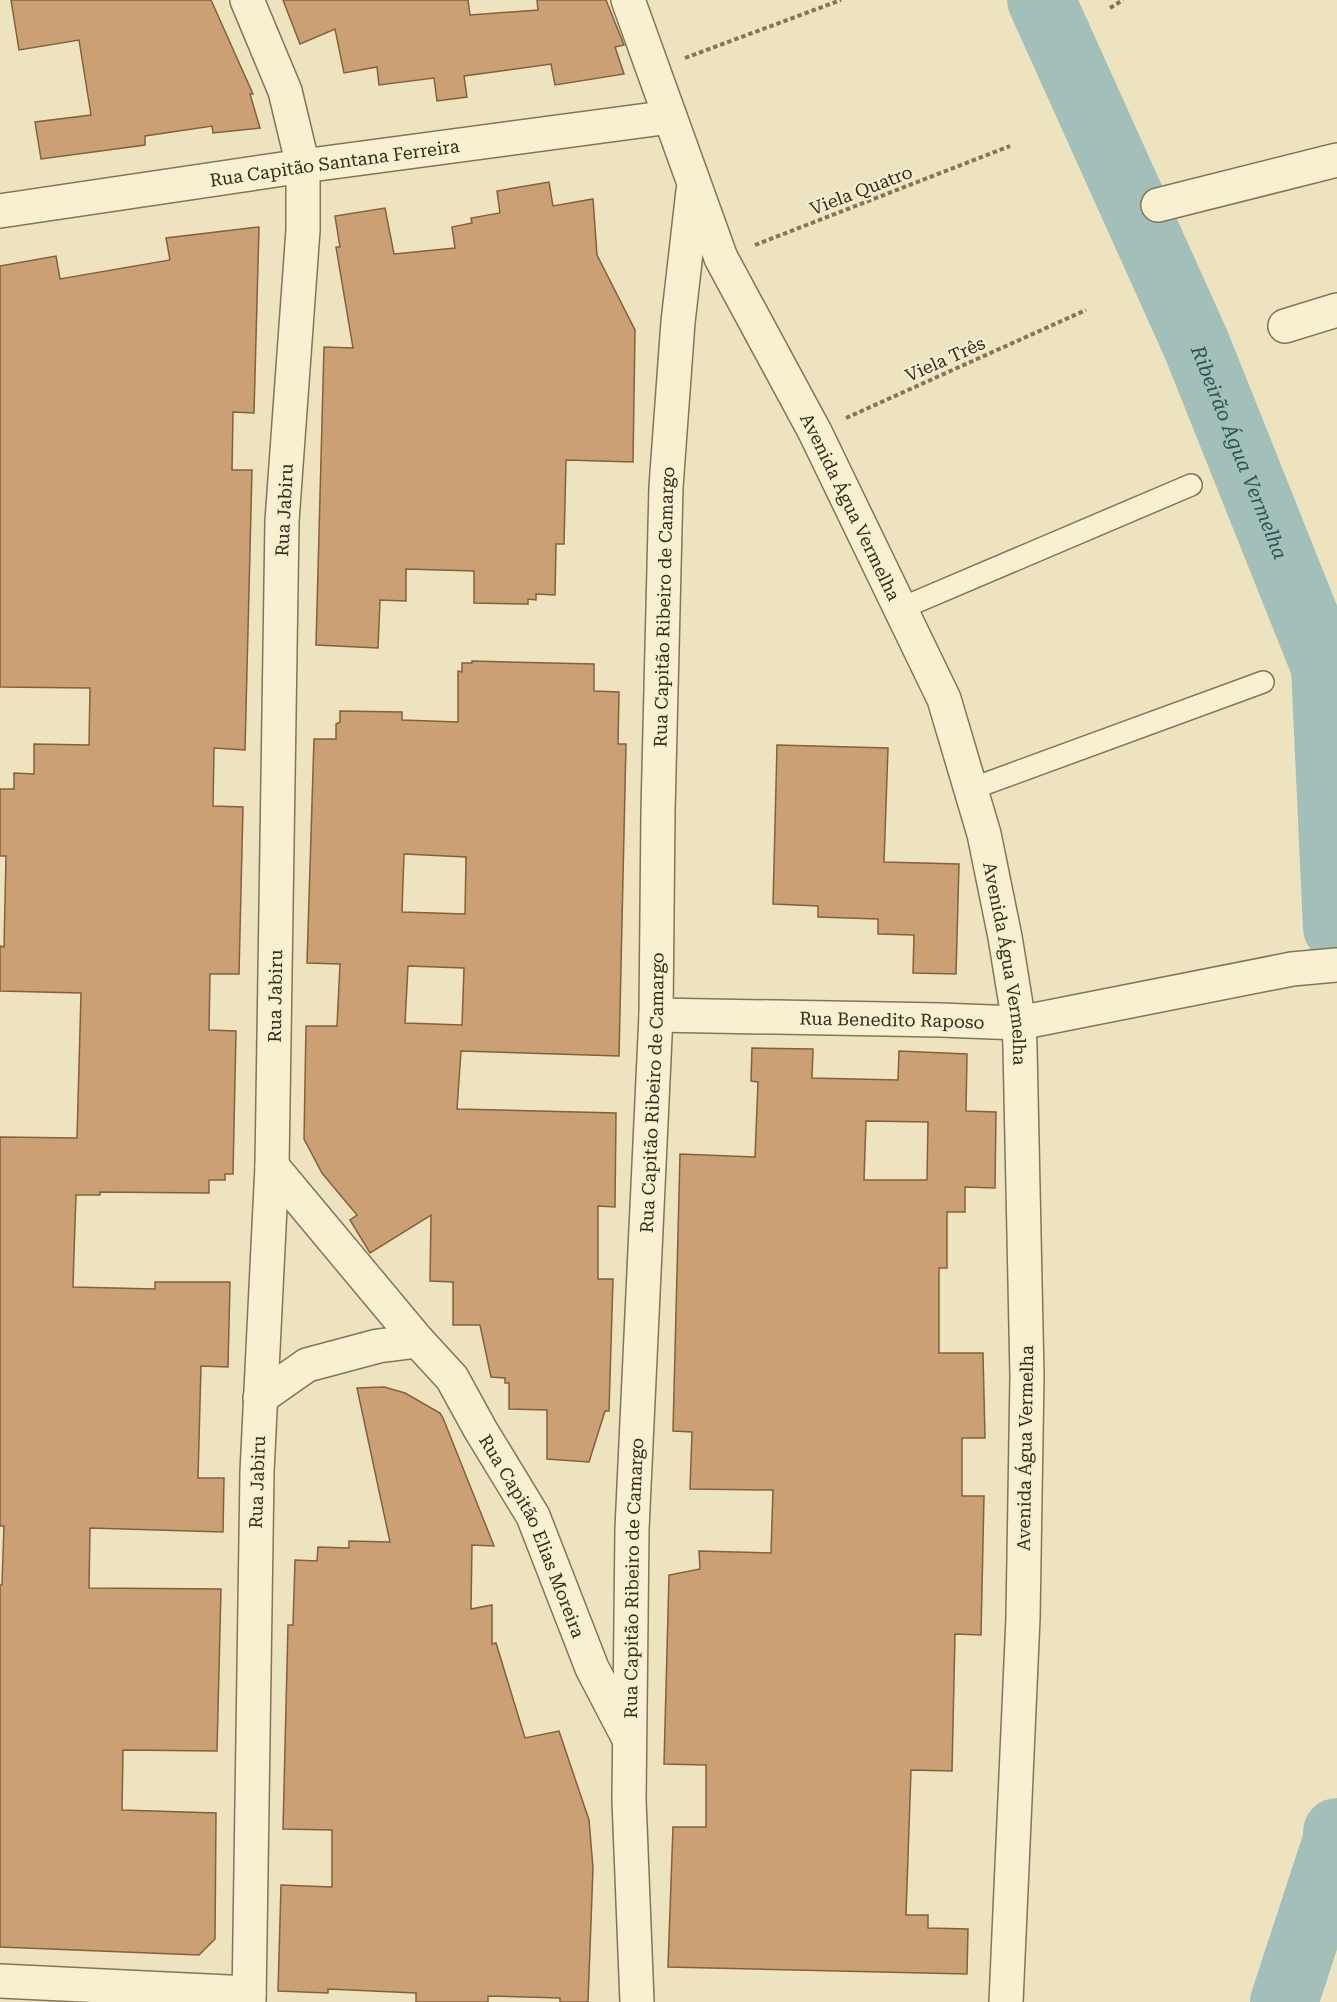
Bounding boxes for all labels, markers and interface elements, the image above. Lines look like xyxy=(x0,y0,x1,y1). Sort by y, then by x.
street label: Rua Capitão Santana Ferreira xyxy=(208,135,461,190)
street label: Viela Quatro xyxy=(807,161,915,219)
street label: Viela Três xyxy=(902,332,988,386)
water label: Ribeirão Água Vermelha xyxy=(1185,341,1293,563)
street label: Avenida Água Vermelha xyxy=(796,409,905,604)
street label: Rua Jabiru xyxy=(271,463,297,557)
street label: Rua Capitão Ribeiro de Camargo xyxy=(649,466,678,748)
street label: Avenida Água Vermelha xyxy=(979,860,1031,1066)
street label: Rua Jabiru xyxy=(264,949,286,1043)
street label: Rua Capitão Ribeiro de Camargo xyxy=(635,952,667,1233)
street label: Rua Benedito Raposo xyxy=(799,1007,985,1032)
street label: Avenida Água Vermelha xyxy=(1013,1345,1037,1551)
street label: Rua Capitão Elias Moreira xyxy=(475,1430,590,1641)
street label: Rua Jabiru xyxy=(245,1435,269,1529)
street label: Rua Capitão Ribeiro de Camargo xyxy=(619,1437,647,1719)

